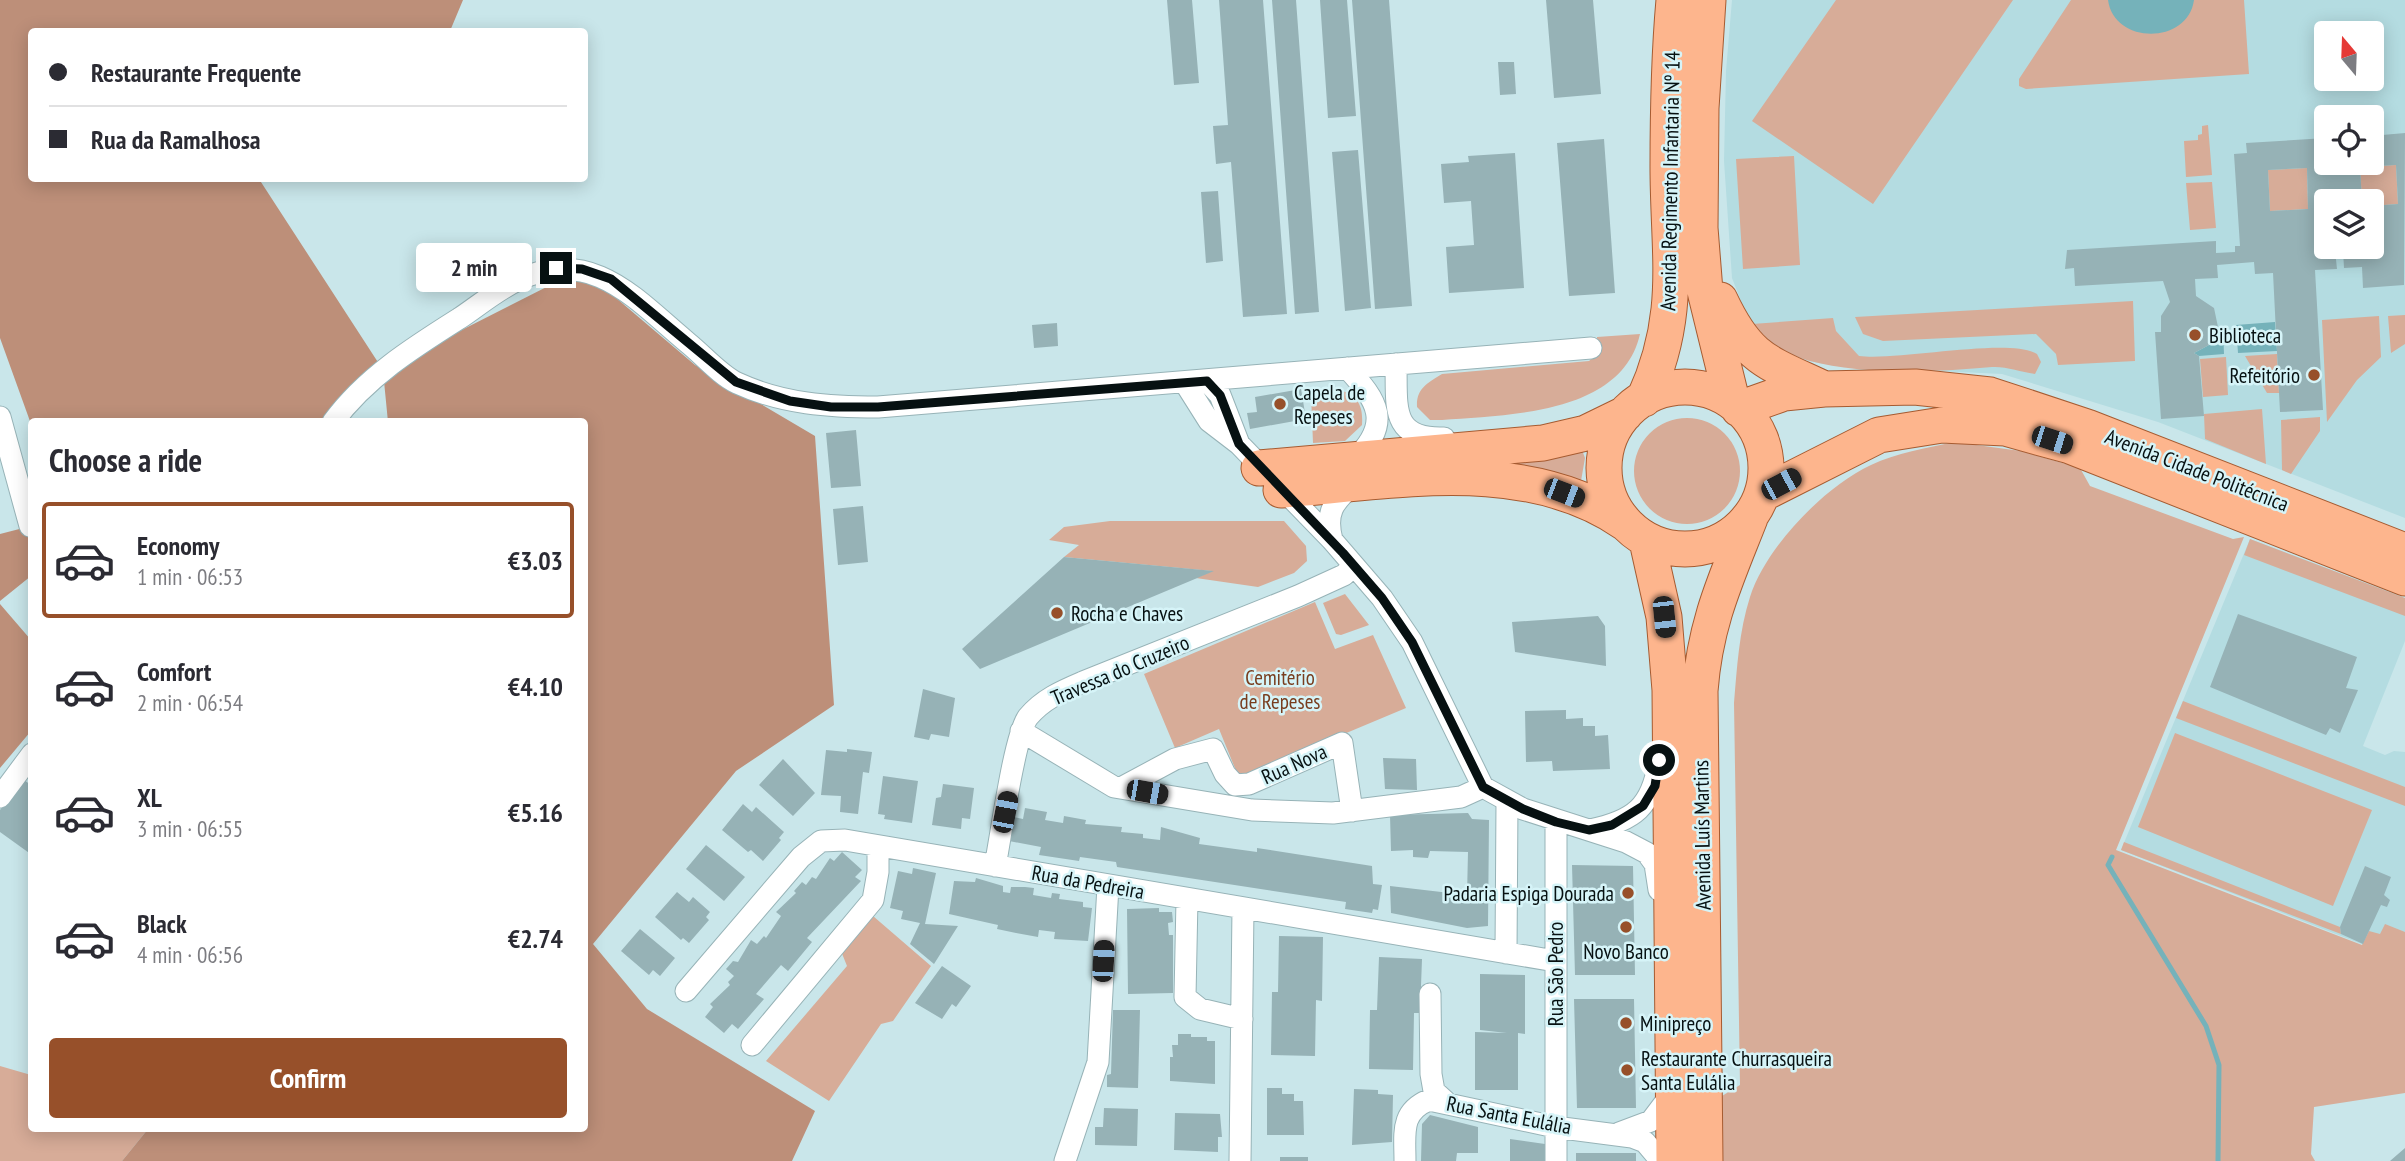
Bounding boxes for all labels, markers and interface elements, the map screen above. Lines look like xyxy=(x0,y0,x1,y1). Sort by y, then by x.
north arrow xyxy=(2314,21,2384,91)
map controls xyxy=(2314,21,2384,259)
street label: Avenida Regimento Infantaria Nº 14 xyxy=(1654,50,1686,311)
text: Restaurante Frequente xyxy=(91,56,301,89)
button: locate xyxy=(2314,105,2384,175)
text: Rua da Ramalhosa xyxy=(91,123,261,156)
button: layers xyxy=(2314,189,2384,259)
callout: 2 min xyxy=(416,244,532,292)
route end xyxy=(540,252,572,284)
text: 2 min xyxy=(451,253,497,282)
place label: Biblioteca xyxy=(2209,322,2281,349)
marker: Biblioteca xyxy=(2187,327,2203,343)
place label: Refeitório xyxy=(2230,362,2300,389)
marker: Refeitório xyxy=(2306,367,2322,383)
place label: Capela de Repeses xyxy=(1294,379,1365,430)
marker: Capela de Repeses xyxy=(1272,396,1288,412)
street label: Avenida Cidade Politécnica xyxy=(2101,423,2293,517)
car xyxy=(2029,424,2076,456)
text: Choose a ride xyxy=(49,439,202,481)
car xyxy=(1758,465,1805,503)
car xyxy=(1541,476,1588,510)
icon: car xyxy=(53,529,116,592)
text: Economy xyxy=(137,529,219,562)
text: €3.03 xyxy=(508,544,563,577)
text: 1 min · 06:53 xyxy=(137,562,243,591)
car xyxy=(1652,595,1677,639)
place label: Rocha e Chaves xyxy=(1071,600,1183,627)
marker: Rocha e Chaves xyxy=(1049,605,1065,621)
street label: Travessa do Cruzeiro xyxy=(1047,629,1193,711)
icon: car xyxy=(53,655,116,718)
text: Comfort xyxy=(137,655,211,688)
park label: Cemitério de Repeses xyxy=(1240,664,1320,715)
text: €4.10 xyxy=(508,670,563,703)
text: 2 min · 06:54 xyxy=(137,688,243,717)
street label: Rua Nova xyxy=(1257,738,1331,790)
route start xyxy=(1643,744,1675,776)
street label: Avenida Luís Martins xyxy=(1687,760,1717,910)
car xyxy=(1125,778,1170,806)
icon: car xyxy=(53,781,116,844)
text: XL xyxy=(137,781,162,814)
car xyxy=(991,789,1020,835)
text: €5.16 xyxy=(508,796,563,829)
text: 3 min · 06:55 xyxy=(137,814,243,843)
street label: Rua da Pedreira xyxy=(1030,859,1146,905)
place label: Padaria Espiga Dourada xyxy=(1443,880,1614,907)
marker: Padaria Espiga Dourada xyxy=(1620,885,1636,901)
icon: car xyxy=(53,907,116,970)
text: Black xyxy=(137,907,187,940)
marker: Novo Banco xyxy=(1618,919,1634,935)
text: €2.74 xyxy=(508,922,563,955)
street label: Rua São Pedro xyxy=(1542,922,1569,1026)
place label: Novo Banco xyxy=(1583,938,1669,965)
car xyxy=(1092,939,1115,983)
text: 4 min · 06:56 xyxy=(137,940,243,969)
place label: Minipreço xyxy=(1640,1010,1711,1037)
marker: Minipreço xyxy=(1618,1015,1634,1031)
button: Confirm xyxy=(49,1038,567,1118)
place label: Restaurante Churrasqueira Santa Eulália xyxy=(1641,1045,1832,1096)
marker: Restaurante Churrasqueira Santa Eulália xyxy=(1619,1062,1635,1078)
street label: Rua Santa Eulália xyxy=(1444,1090,1574,1140)

